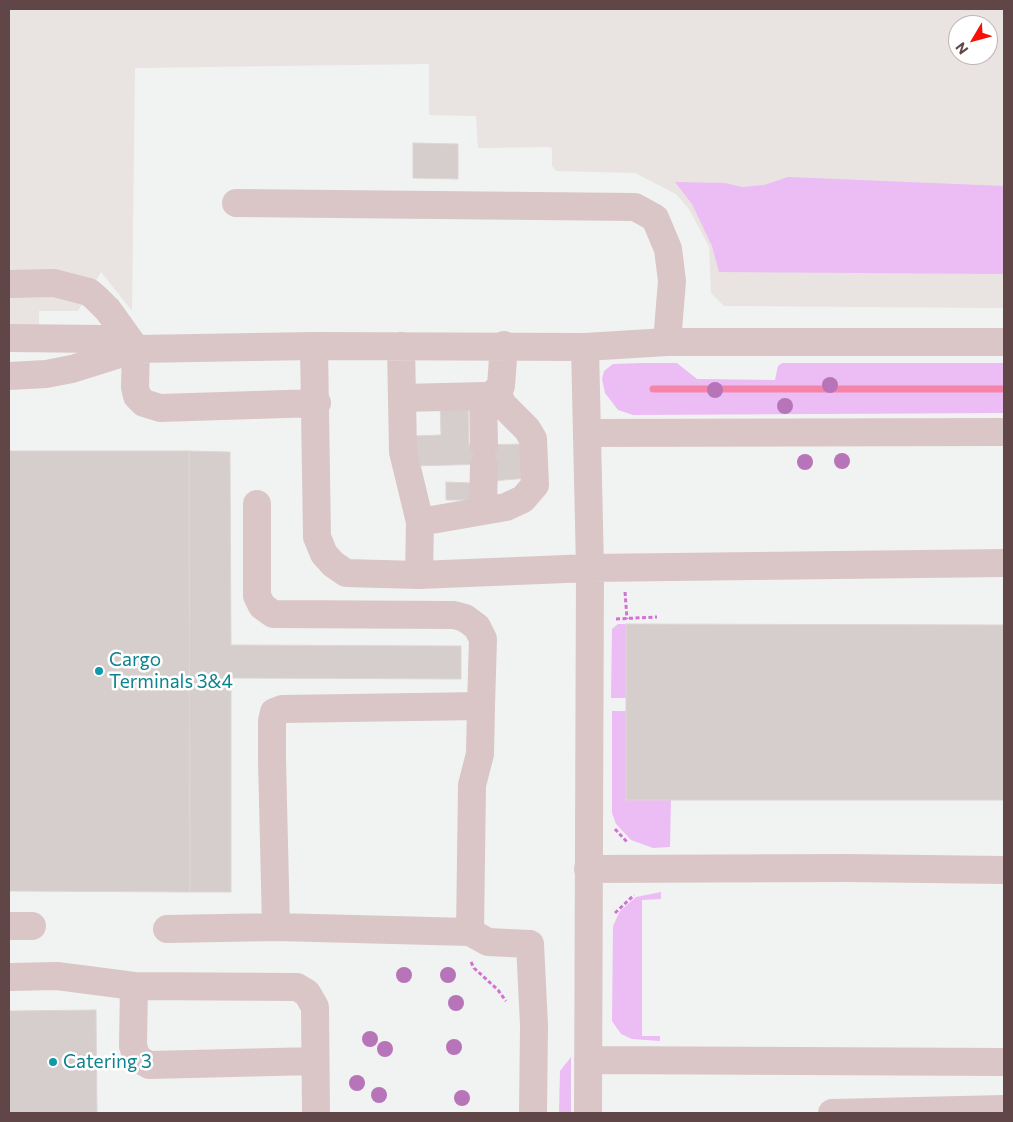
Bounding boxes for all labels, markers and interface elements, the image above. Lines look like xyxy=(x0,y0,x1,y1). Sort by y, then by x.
north arrow xyxy=(948,15,998,65)
text: N xyxy=(951,39,971,58)
place label: Cargo Terminals 3&4 xyxy=(109,649,233,693)
marker: Cargo Terminals 3&4 xyxy=(93,665,105,677)
place label: Catering 3 xyxy=(63,1051,152,1073)
marker: Catering 3 xyxy=(47,1056,59,1068)

